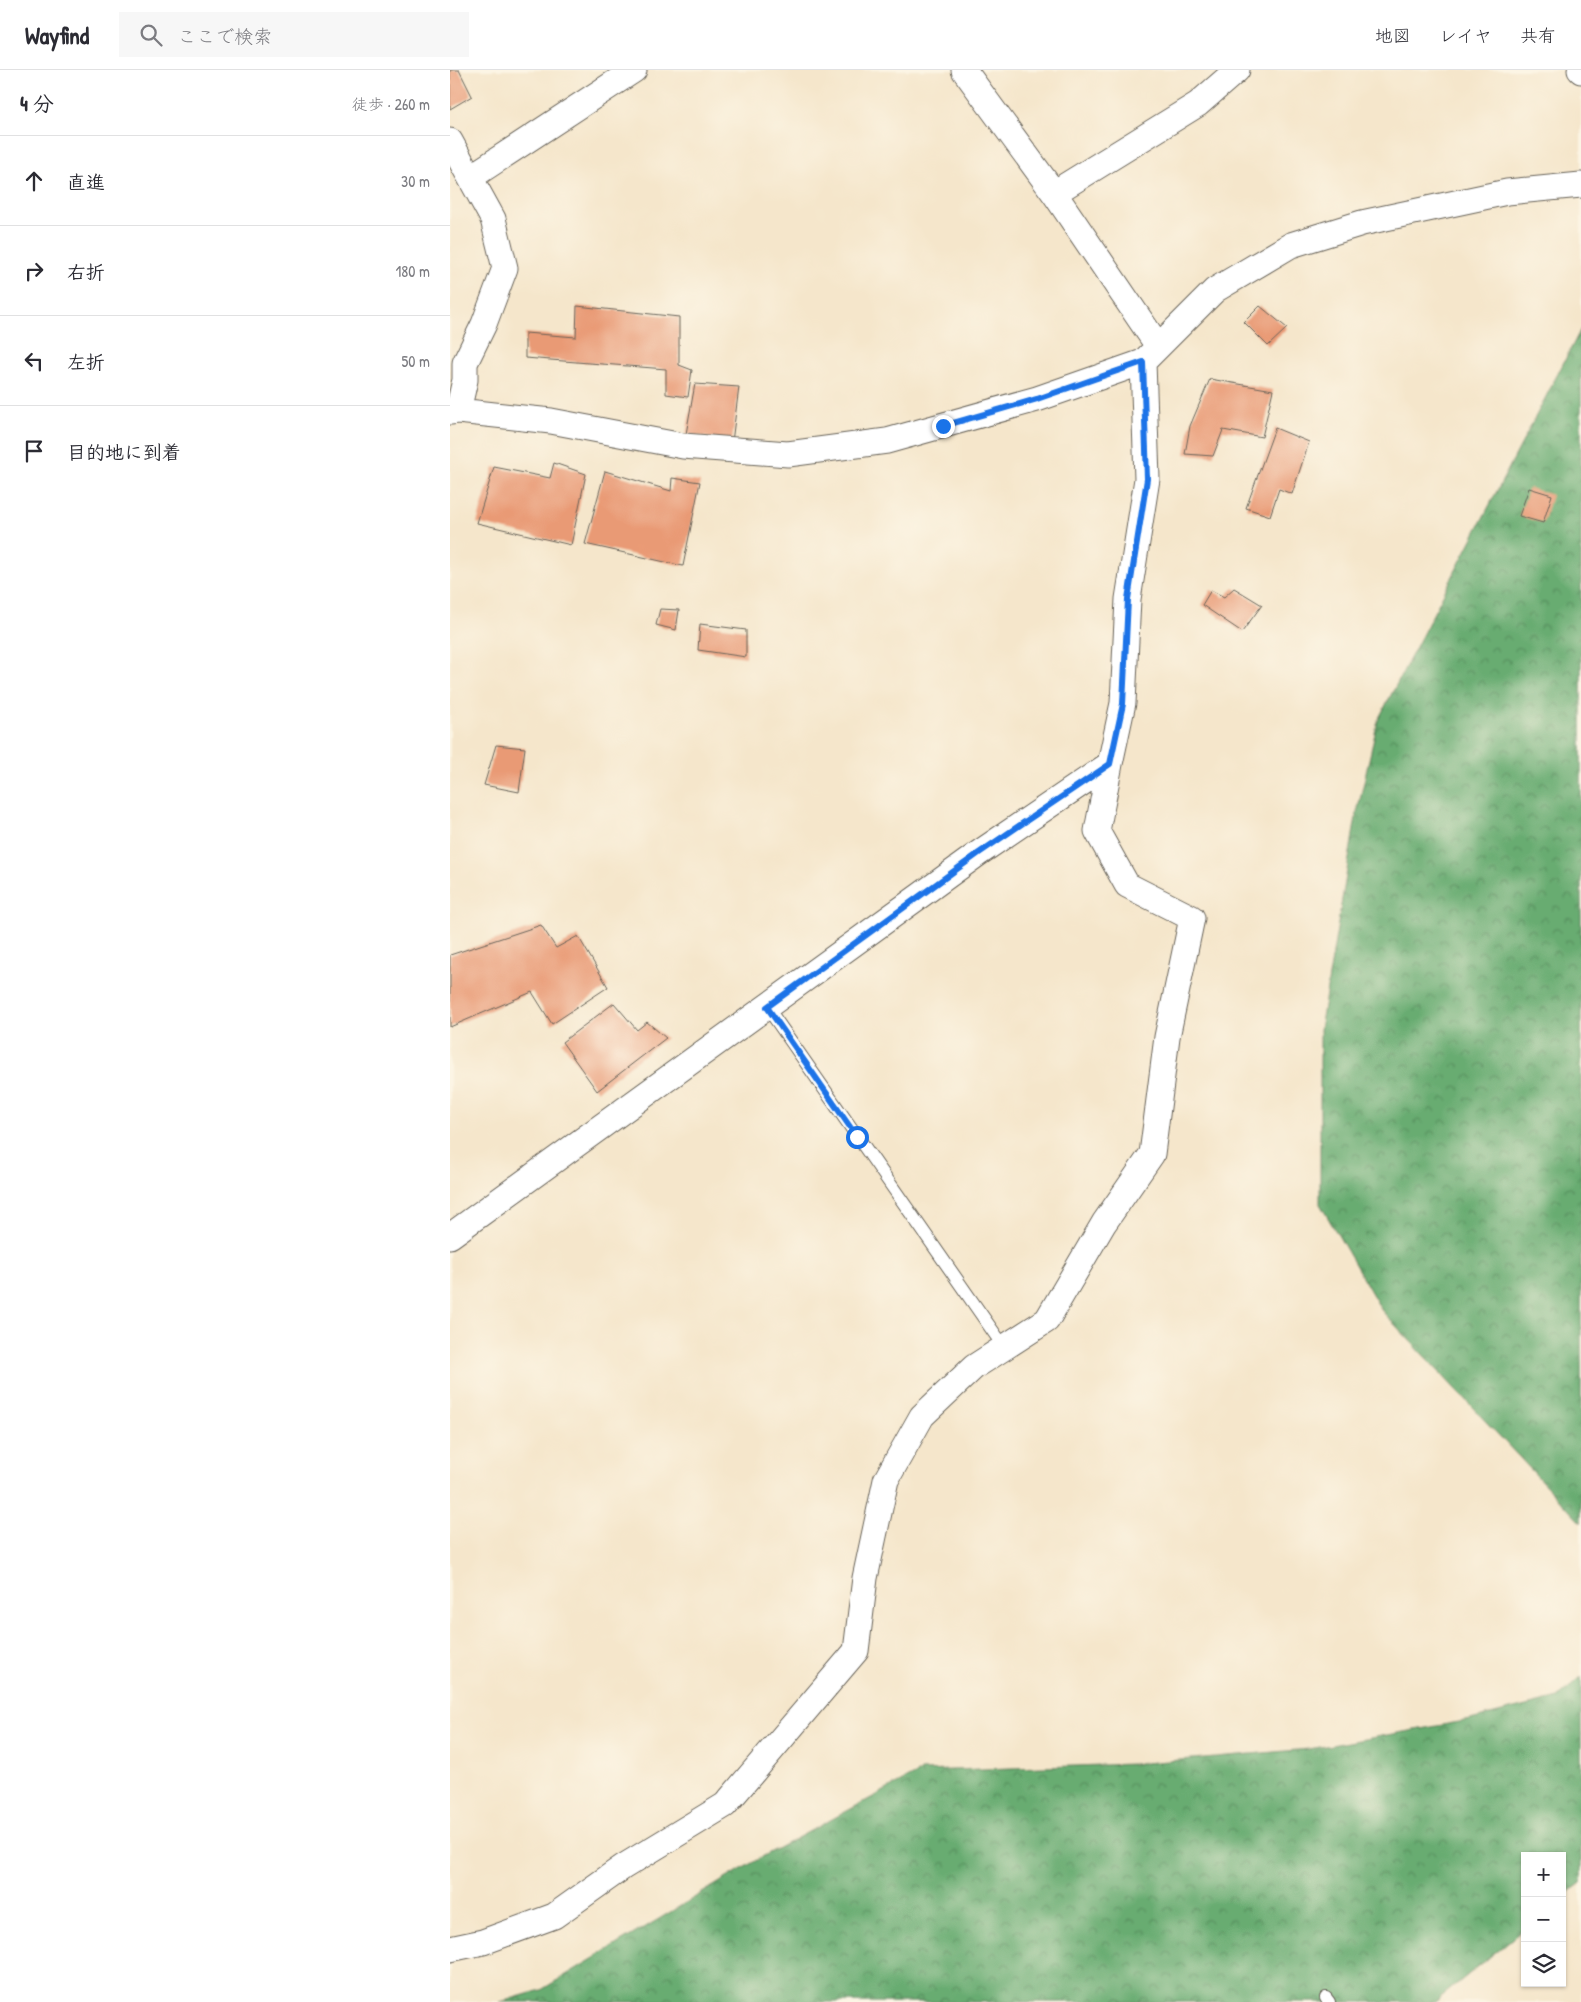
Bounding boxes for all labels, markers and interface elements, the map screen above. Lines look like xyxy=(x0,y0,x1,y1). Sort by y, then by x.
search box xyxy=(119,12,469,57)
text: Wayfind xyxy=(25,19,89,51)
icon: search xyxy=(137,21,165,49)
text: ここで検索 xyxy=(177,23,272,49)
text: 地図 xyxy=(1375,23,1411,48)
text: レイヤ xyxy=(1439,23,1492,48)
text: 共有 xyxy=(1520,23,1556,48)
text: 4 分 xyxy=(20,89,54,118)
text: 徒歩 · 260 m xyxy=(352,93,430,115)
icon: ahead xyxy=(20,167,48,195)
text: 直進 xyxy=(67,169,105,195)
text: 30 m xyxy=(401,170,430,192)
icon: right xyxy=(20,257,48,285)
text: 右折 xyxy=(67,259,105,285)
text: 180 m xyxy=(396,260,430,282)
icon: left xyxy=(20,347,48,375)
text: 左折 xyxy=(67,349,105,375)
text: 50 m xyxy=(402,350,430,372)
route end xyxy=(932,415,955,438)
icon: arrive xyxy=(20,437,48,465)
text: 目的地に到着 xyxy=(67,439,181,465)
route start xyxy=(846,1126,869,1149)
map controls xyxy=(1521,1852,1566,1987)
button: + xyxy=(1521,1852,1566,1897)
button: − xyxy=(1521,1897,1566,1942)
button: layers xyxy=(1521,1942,1566,1987)

